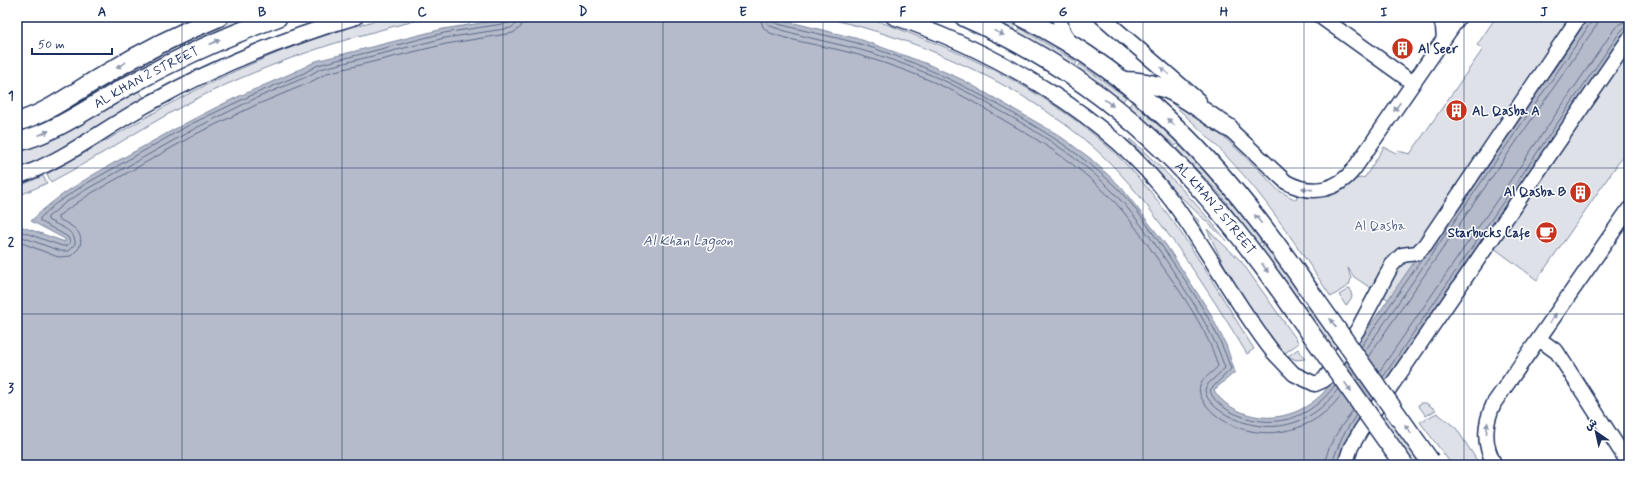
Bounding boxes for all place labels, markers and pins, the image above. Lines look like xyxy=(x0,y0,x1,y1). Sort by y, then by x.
building icon: Al Seer xyxy=(1389,36,1415,62)
place label: Al Seer xyxy=(1418,41,1459,58)
building icon: AL Qasba A xyxy=(1443,98,1469,124)
place label: AL Qasba A xyxy=(1472,103,1540,120)
building icon: Al Qasba B xyxy=(1568,179,1594,205)
place label: Al Qasba B xyxy=(1504,184,1567,201)
cafe icon: Starbucks Cafe xyxy=(1533,220,1559,246)
place label: Starbucks Cafe xyxy=(1448,225,1530,242)

